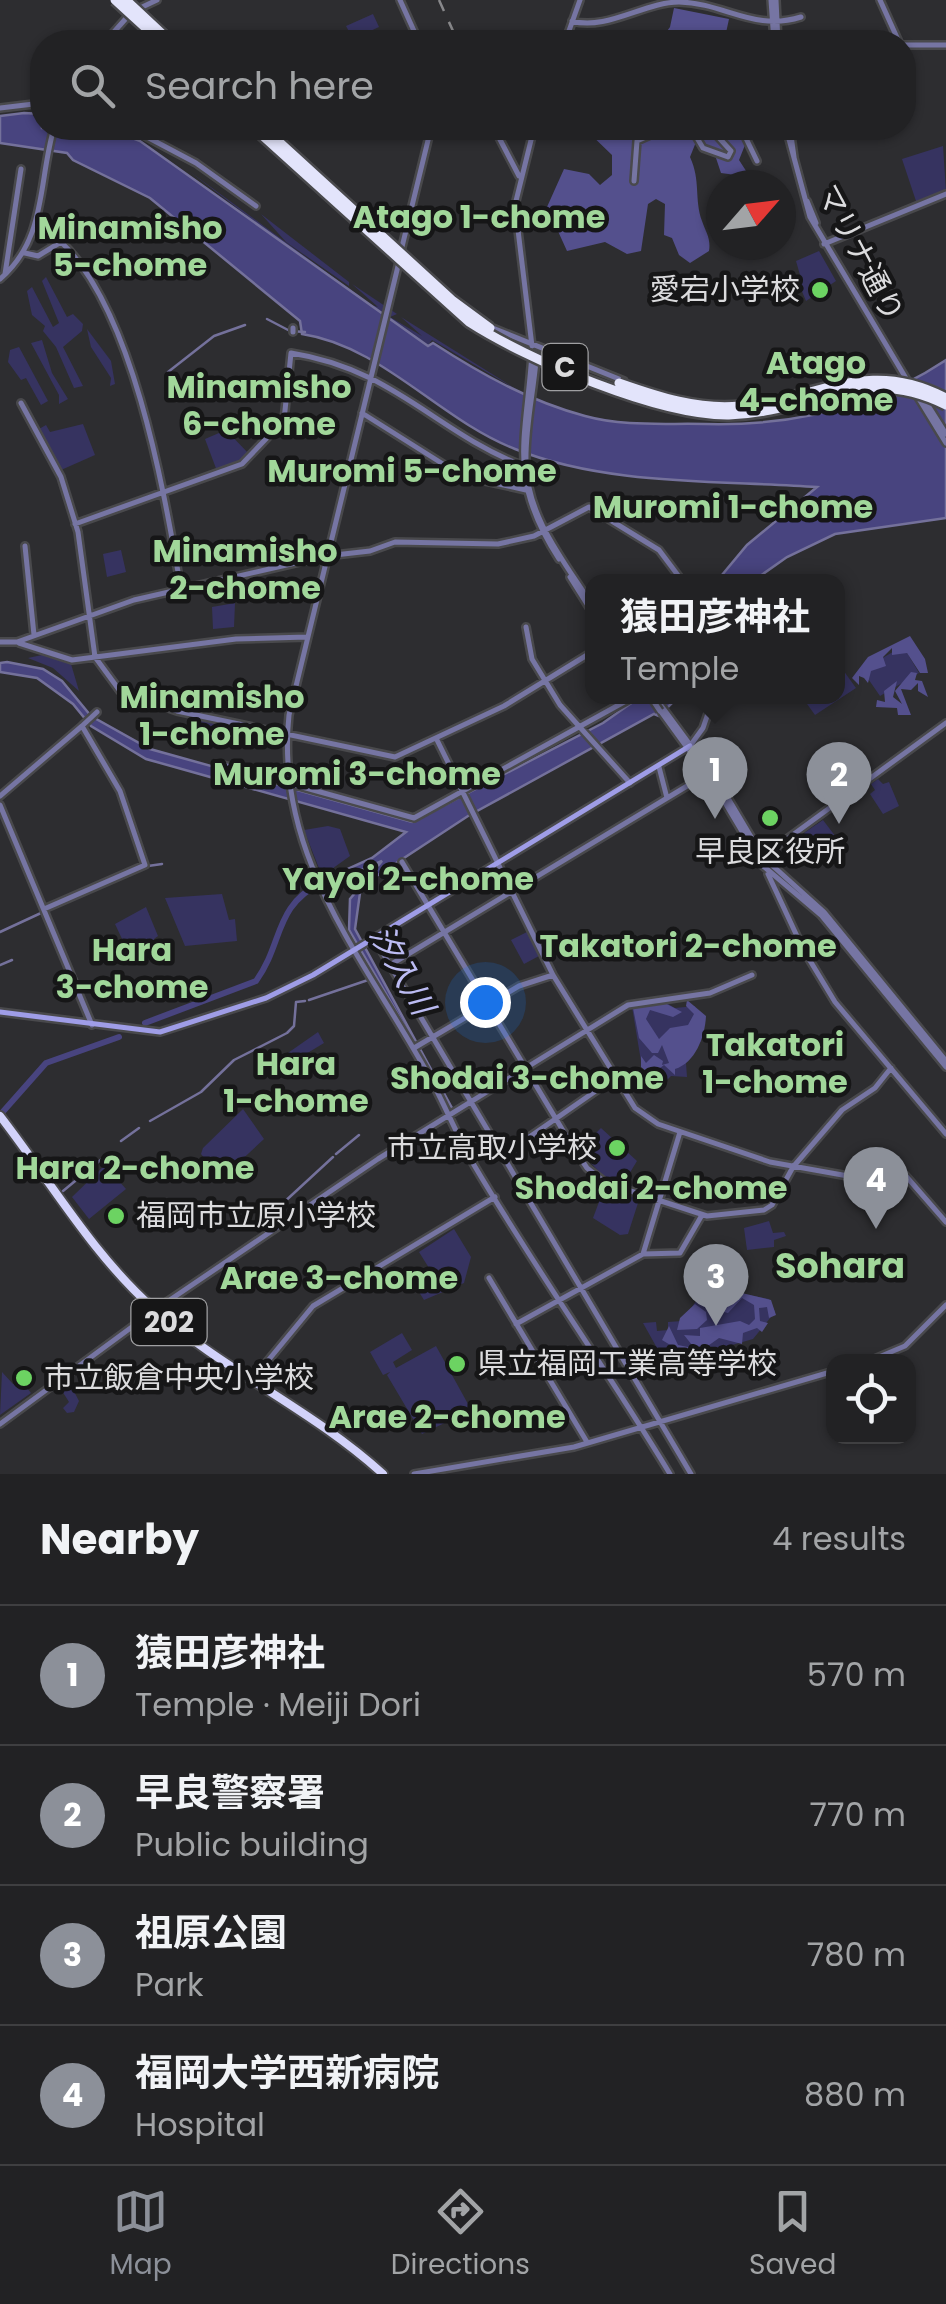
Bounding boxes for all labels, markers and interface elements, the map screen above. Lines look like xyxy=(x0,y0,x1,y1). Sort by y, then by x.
search box xyxy=(30,30,916,140)
icon: search xyxy=(65,58,120,113)
text: Search here xyxy=(145,59,374,112)
north arrow xyxy=(706,170,796,260)
street label: マリナ通り xyxy=(806,176,915,329)
district label: Atago 1-chome xyxy=(353,194,605,239)
district label: Minamisho 5-chome xyxy=(37,205,223,287)
place label: 愛宕小学校 xyxy=(650,268,800,311)
marker: 愛宕小学校 xyxy=(809,279,831,301)
district label: Atago 4-chome xyxy=(738,340,894,422)
road number: C xyxy=(542,344,588,390)
district label: Minamisho 6-chome xyxy=(166,364,352,446)
district label: Muromi 5-chome xyxy=(267,448,557,493)
district label: Muromi 1-chome xyxy=(593,484,873,529)
district label: Minamisho 2-chome xyxy=(152,528,338,610)
popup xyxy=(585,574,845,704)
text: 猿田彦神社 xyxy=(620,590,810,643)
text: Temple xyxy=(620,646,739,691)
district label: Minamisho 1-chome xyxy=(119,674,305,756)
pin: 1 xyxy=(682,736,748,819)
pin: 2 xyxy=(806,742,872,824)
district label: Muromi 3-chome xyxy=(213,751,501,796)
marker: 早良区役所 xyxy=(759,807,781,829)
place label: 早良区役所 xyxy=(695,830,845,873)
district label: Yayoi 2-chome xyxy=(282,856,534,901)
water label: 汐入川 xyxy=(359,917,447,1025)
district label: Takatori 2-chome xyxy=(539,923,837,968)
district label: Hara 3-chome xyxy=(56,927,208,1009)
your location xyxy=(460,977,511,1028)
district label: Takatori 1-chome xyxy=(702,1022,848,1104)
district label: Hara 1-chome xyxy=(223,1041,369,1123)
district label: Shodai 3-chome xyxy=(390,1055,664,1100)
place label: 市立高取小学校 xyxy=(387,1126,597,1169)
marker: 市立高取小学校 xyxy=(606,1137,628,1159)
district label: Hara 2-chome xyxy=(15,1145,255,1190)
pin: 4 xyxy=(844,1146,908,1229)
district label: Shodai 2-chome xyxy=(514,1165,788,1210)
place label: 福岡市立原小学校 xyxy=(136,1194,376,1237)
marker: 福岡市立原小学校 xyxy=(105,1205,127,1227)
district label: Sohara xyxy=(775,1241,905,1290)
pin: 3 xyxy=(684,1244,748,1326)
district label: Arae 3-chome xyxy=(220,1255,458,1300)
road number: 202 xyxy=(132,1299,206,1345)
place label: 県立福岡工業高等学校 xyxy=(477,1342,777,1385)
marker: 県立福岡工業高等学校 xyxy=(446,1353,468,1375)
map controls xyxy=(826,1354,916,1444)
button: locate xyxy=(826,1354,916,1444)
place label: 市立飯倉中央小学校 xyxy=(44,1356,314,1399)
marker: 市立飯倉中央小学校 xyxy=(13,1367,35,1389)
district label: Arae 2-chome xyxy=(328,1394,566,1439)
text: Nearby xyxy=(40,1510,199,1569)
text: 4 results xyxy=(772,1516,906,1561)
text: 猿田彦神社 xyxy=(135,1626,325,1679)
text: 1 xyxy=(66,1652,79,1697)
text: 570 m xyxy=(807,1652,906,1697)
text: Temple · Meiji Dori xyxy=(135,1682,421,1727)
text: 早良警察署 xyxy=(135,1766,325,1819)
text: 2 xyxy=(63,1792,82,1837)
text: 770 m xyxy=(809,1792,906,1837)
text: Public building xyxy=(135,1822,369,1867)
text: 祖原公園 xyxy=(135,1906,287,1959)
text: 3 xyxy=(63,1932,82,1977)
text: 780 m xyxy=(807,1932,906,1977)
text: Park xyxy=(135,1962,204,2007)
text: 福岡大学西新病院 xyxy=(135,2046,439,2099)
text: 4 xyxy=(62,2072,83,2117)
text: 880 m xyxy=(804,2072,906,2117)
text: Hospital xyxy=(135,2102,265,2147)
tab: Map xyxy=(110,2184,172,2286)
tab: Directions xyxy=(391,2184,530,2286)
tab: Saved xyxy=(749,2184,836,2286)

